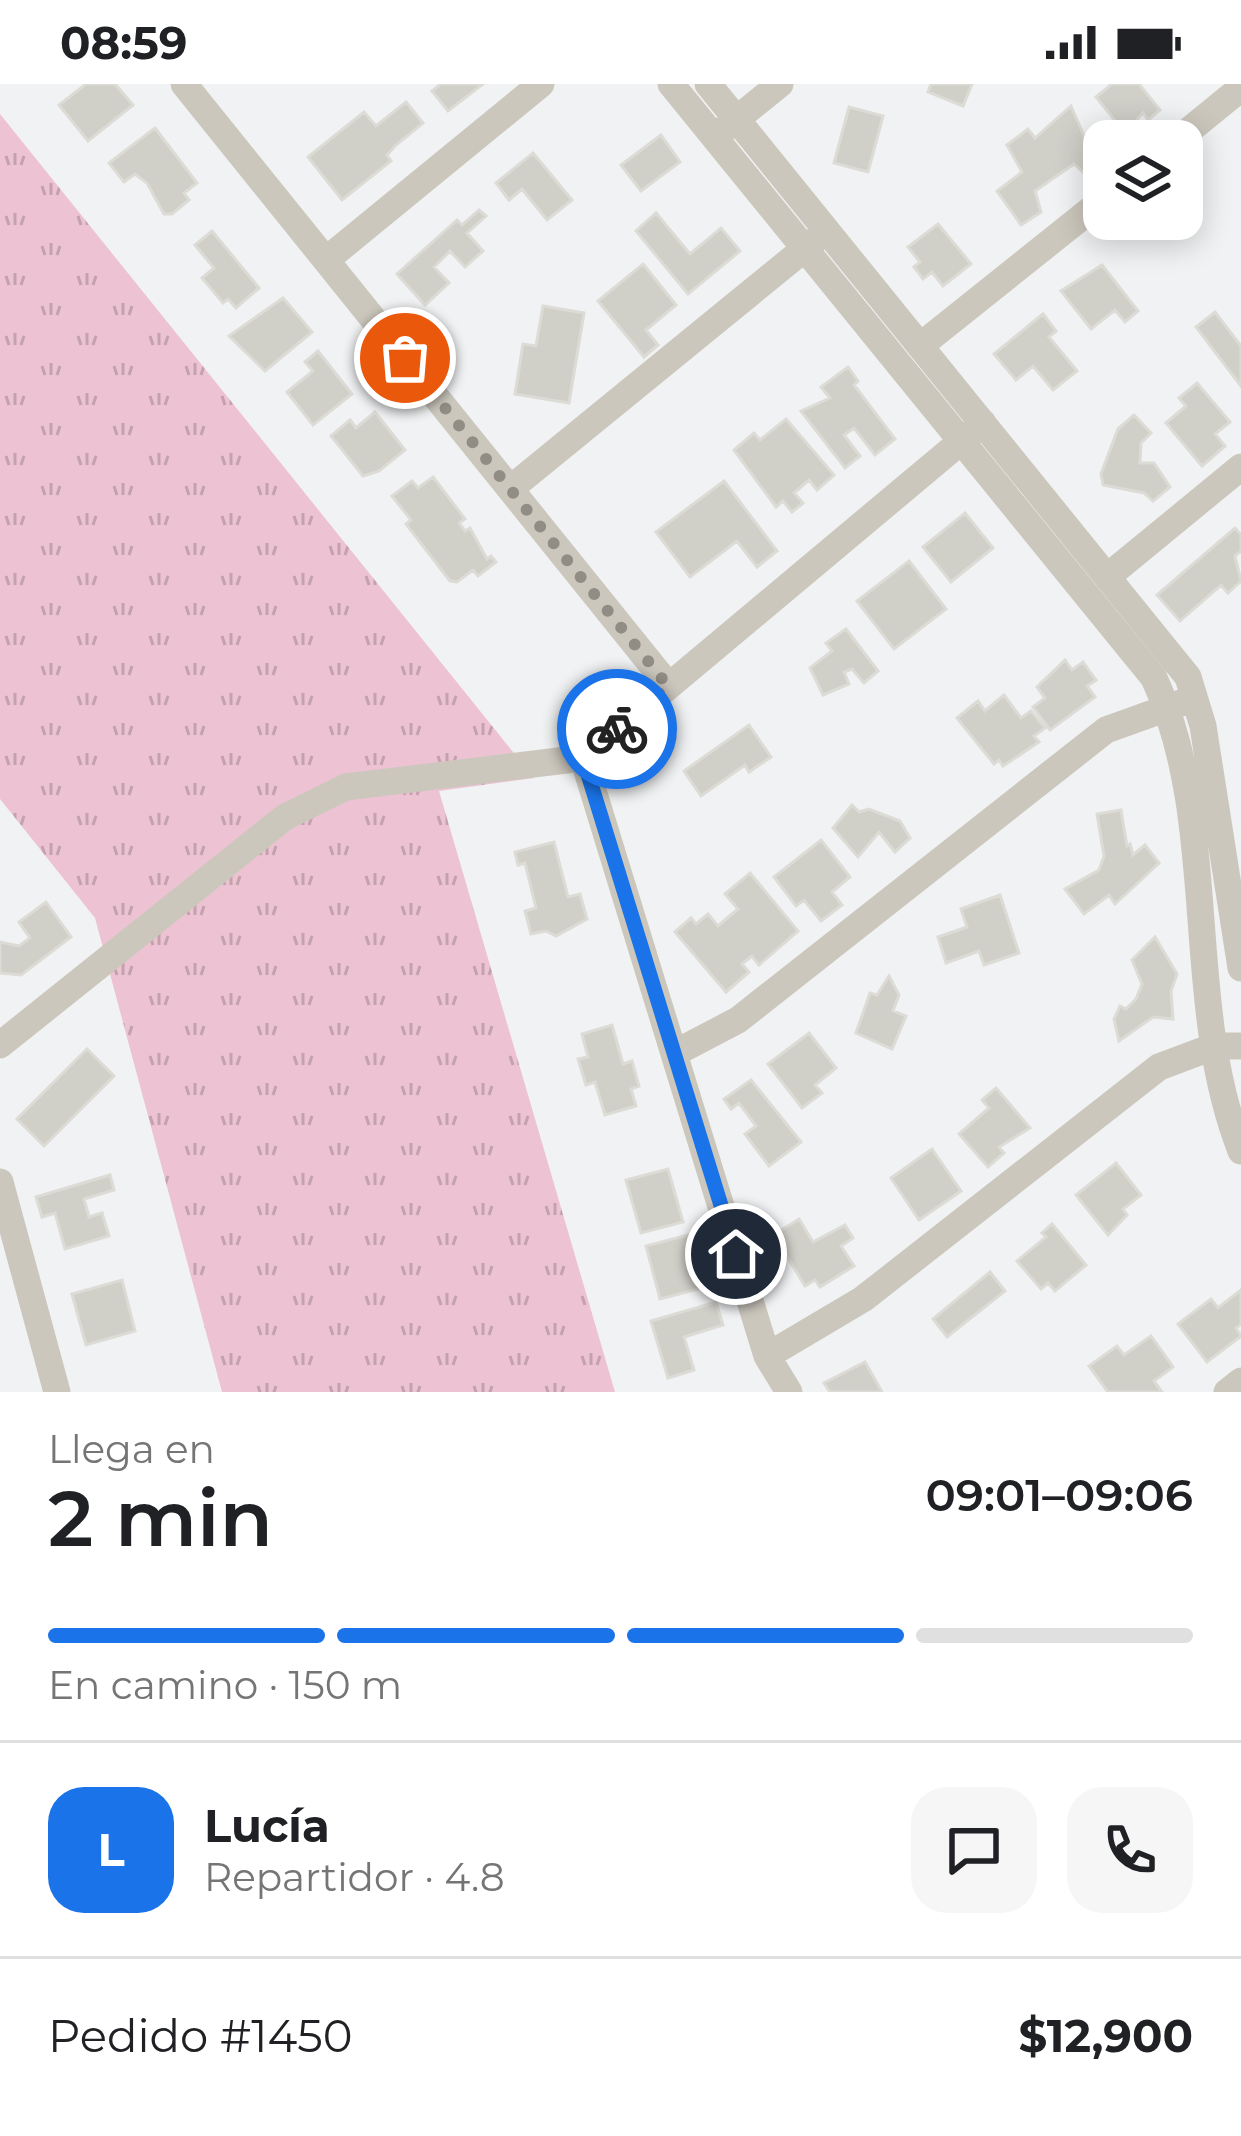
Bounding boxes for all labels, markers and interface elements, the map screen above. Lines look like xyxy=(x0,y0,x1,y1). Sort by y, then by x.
text: 08:59 xyxy=(60,15,188,70)
map controls xyxy=(1083,120,1203,240)
button: layers xyxy=(1083,120,1203,240)
pin xyxy=(354,307,456,409)
icon: bag xyxy=(372,325,438,391)
courier xyxy=(557,669,677,789)
icon: bike xyxy=(584,696,650,762)
pin xyxy=(685,1203,787,1305)
icon: home xyxy=(703,1221,769,1287)
text: Llega en xyxy=(48,1425,215,1473)
text: 09:01–09:06 xyxy=(925,1467,1193,1522)
text: 2 min xyxy=(48,1470,273,1566)
text: En camino · 150 m xyxy=(48,1661,402,1709)
button: chat xyxy=(911,1787,1037,1913)
button: phone xyxy=(1067,1787,1193,1913)
text: Lucía xyxy=(204,1798,330,1853)
text: L xyxy=(97,1822,125,1877)
text: Repartidor · 4.8 xyxy=(204,1853,505,1901)
text: Pedido #1450 xyxy=(48,2008,353,2063)
text: $12,900 xyxy=(1019,2008,1193,2063)

